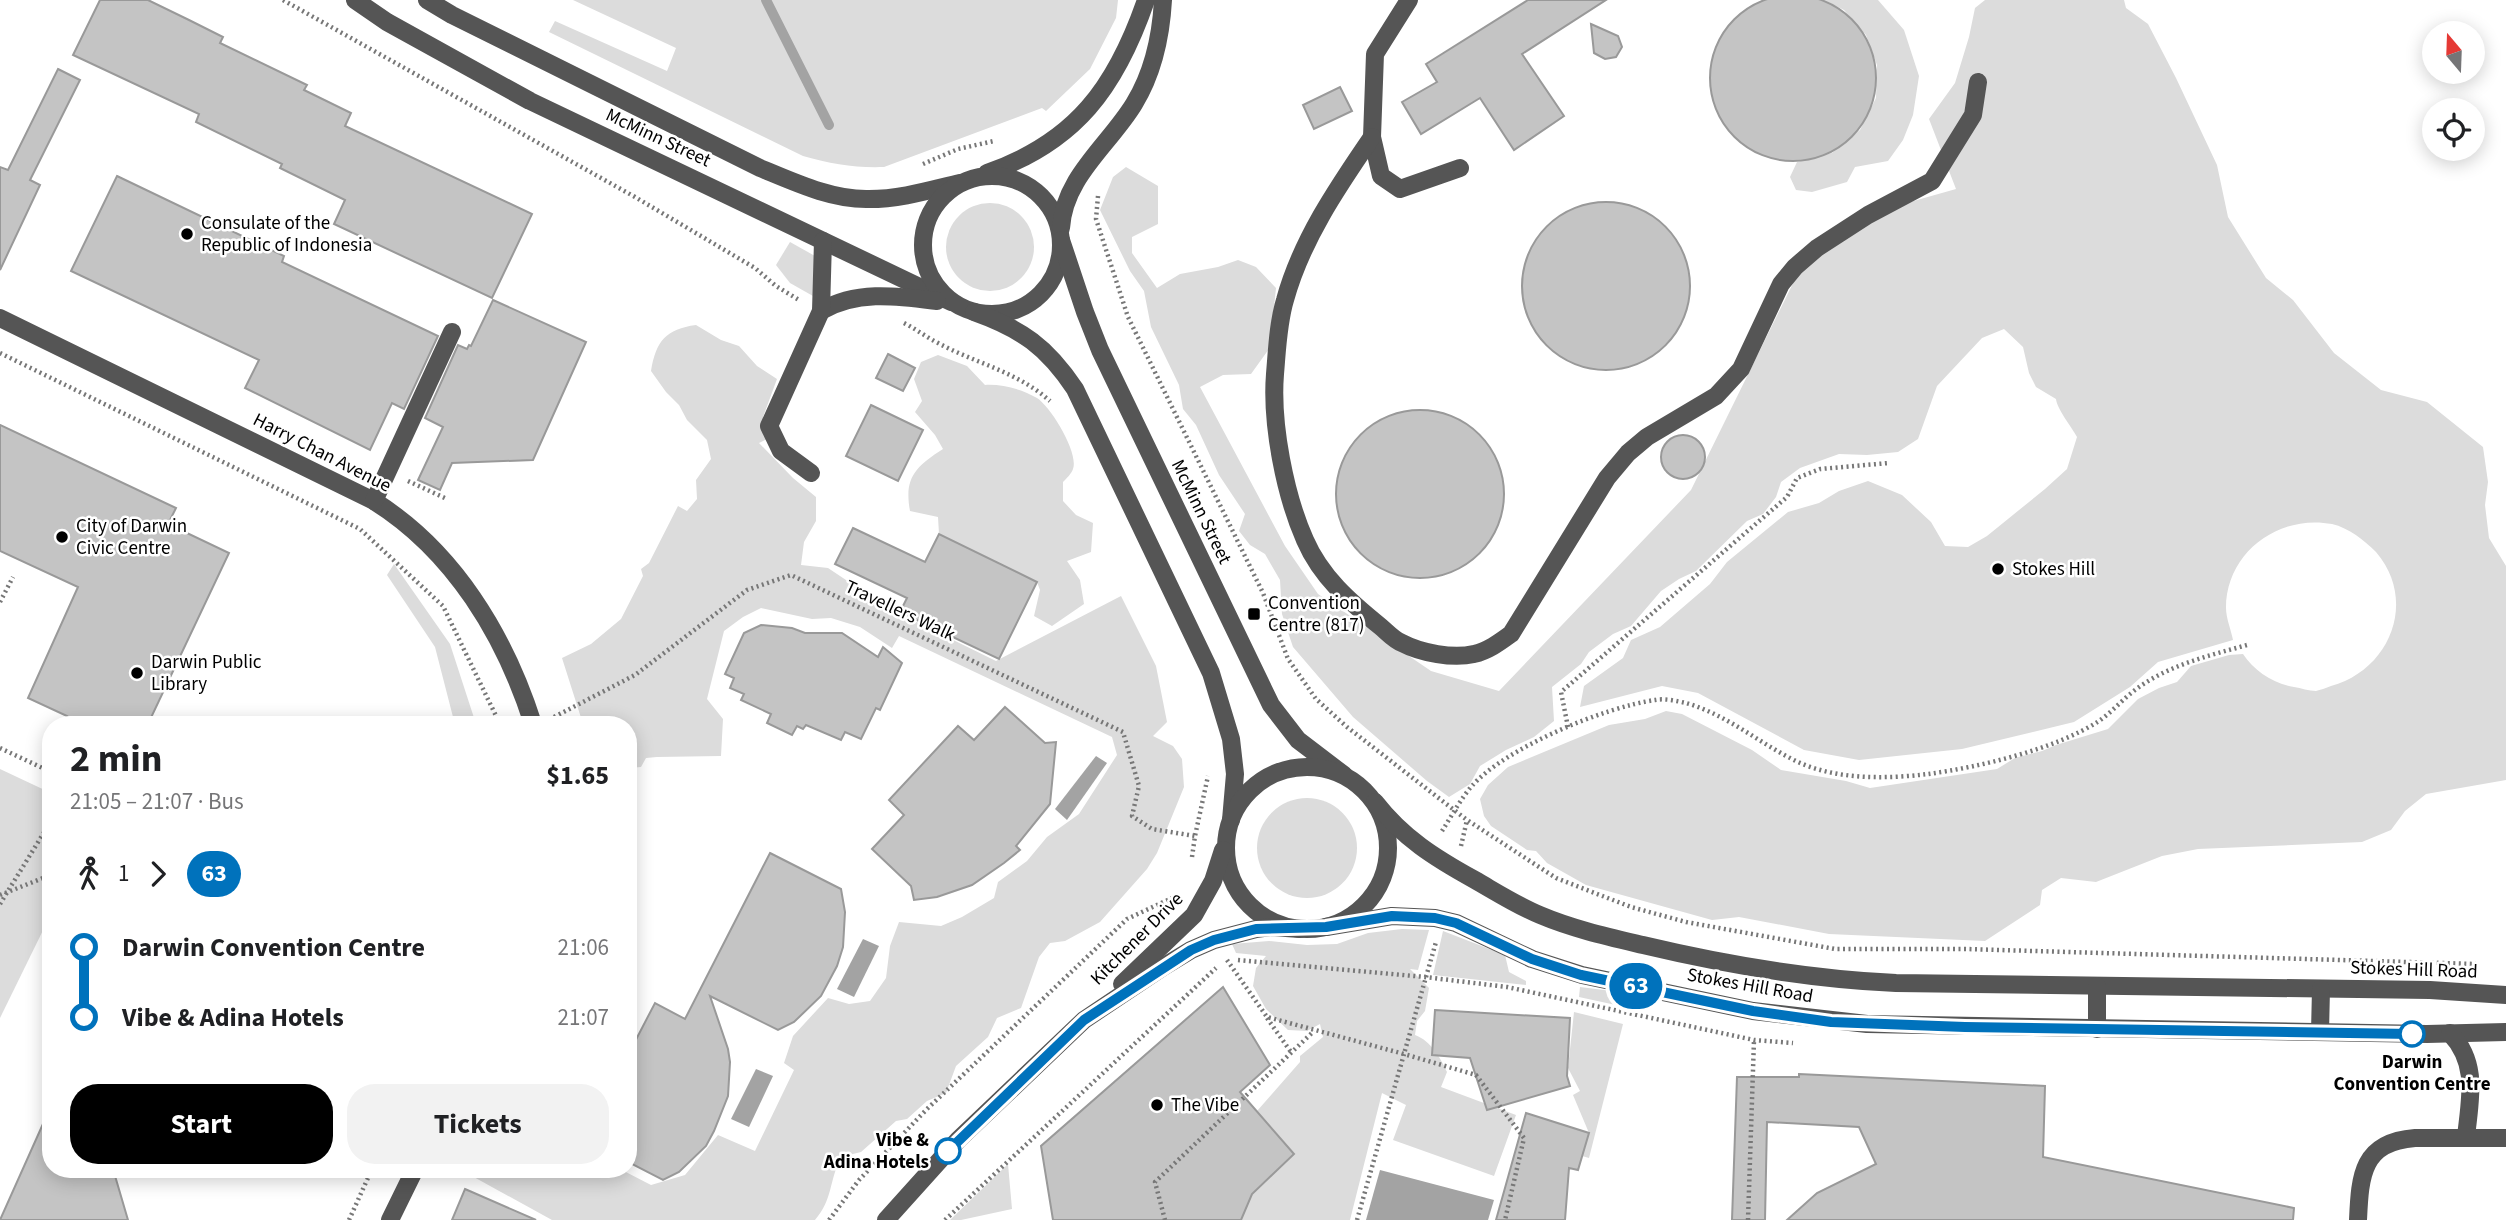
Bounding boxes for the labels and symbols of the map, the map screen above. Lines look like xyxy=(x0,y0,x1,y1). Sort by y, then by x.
north arrow xyxy=(2422,21,2485,84)
street label: McMinn Street xyxy=(601,102,716,174)
place label: Consulate of the Republic of Indonesia xyxy=(201,210,372,259)
marker: Consulate of the Republic of Indonesia xyxy=(179,226,195,242)
street label: Harry Chan Avenue xyxy=(248,407,396,499)
street label: McMinn Street xyxy=(1164,455,1238,569)
place label: City of Darwin Civic Centre xyxy=(76,513,187,562)
marker: City of Darwin Civic Centre xyxy=(54,529,70,545)
place label: Stokes Hill xyxy=(2012,556,2095,583)
marker: Stokes Hill xyxy=(1990,561,2006,577)
street label: Travellers Walk xyxy=(840,574,960,649)
place label: Convention Centre (817) xyxy=(1268,590,1365,639)
marker: Convention Centre (817) xyxy=(1246,606,1262,622)
place label: Darwin Public Library xyxy=(151,649,262,698)
marker: Darwin Public Library xyxy=(129,665,145,681)
street label: Kitchener Drive xyxy=(1084,886,1190,992)
street label: Stokes Hill Road xyxy=(2350,954,2478,986)
street label: Stokes Hill Road xyxy=(1685,962,1815,1010)
line badge: 63 xyxy=(1604,963,1668,1009)
marker: Darwin Convention Centre xyxy=(2399,1021,2425,1047)
place label: Darwin Convention Centre xyxy=(2334,1049,2491,1098)
place label: The Vibe xyxy=(1171,1092,1239,1119)
marker: The Vibe xyxy=(1149,1097,1165,1113)
place label: Vibe & Adina Hotels xyxy=(823,1127,929,1176)
marker: Vibe & Adina Hotels xyxy=(935,1138,961,1164)

